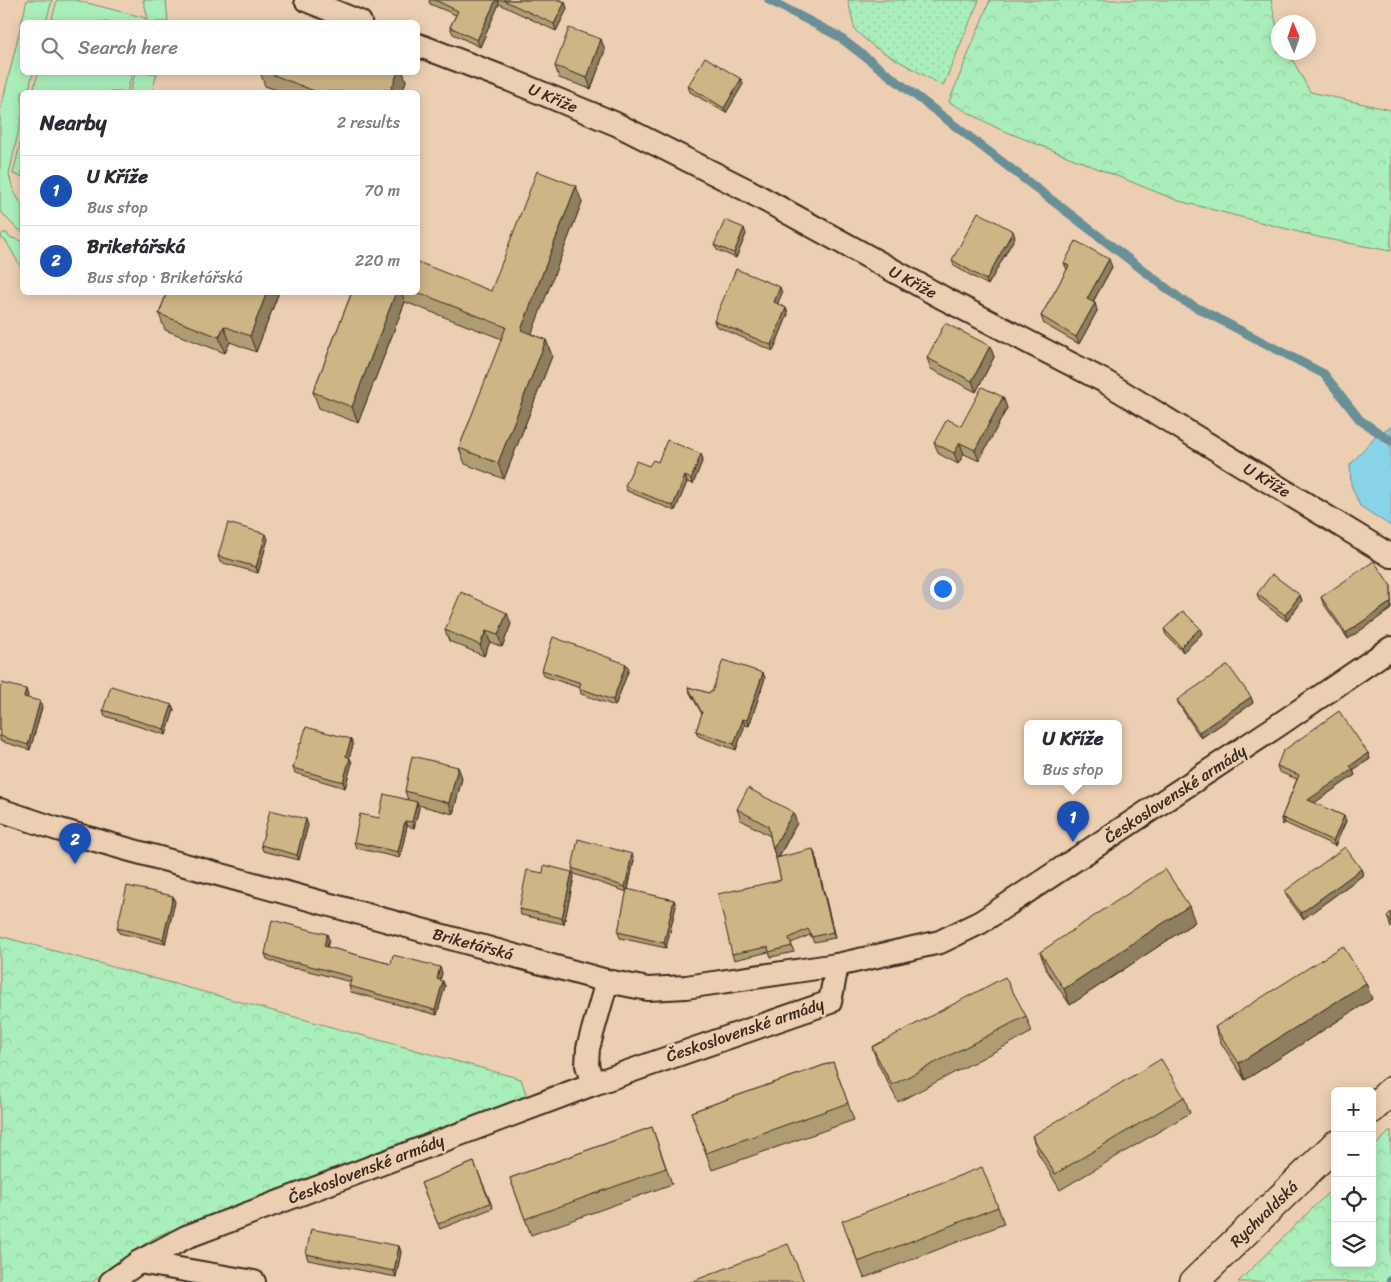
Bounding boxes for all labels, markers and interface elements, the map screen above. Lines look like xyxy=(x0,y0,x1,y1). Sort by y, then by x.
north arrow xyxy=(1271,15,1316,60)
search box xyxy=(20,20,420,75)
text: Search here xyxy=(78,31,178,64)
icon: search xyxy=(38,34,66,62)
street label: U Kříže xyxy=(524,75,582,121)
text: Nearby xyxy=(40,104,106,142)
text: 2 results xyxy=(337,108,400,137)
text: U Kříže xyxy=(87,160,148,193)
text: 1 xyxy=(53,176,59,205)
text: 70 m xyxy=(364,176,400,205)
text: Bus stop xyxy=(87,193,148,222)
text: Briketářská xyxy=(87,230,185,263)
text: 2 xyxy=(51,246,61,275)
text: 220 m xyxy=(355,246,400,275)
street label: U Kříže xyxy=(884,257,942,307)
text: Bus stop · Briketářská xyxy=(87,263,243,292)
street label: U Kříže xyxy=(1238,454,1296,506)
your location xyxy=(930,576,956,602)
popup xyxy=(1024,720,1122,785)
text: U Kříže xyxy=(1043,722,1103,755)
street label: Československé armády xyxy=(1098,736,1253,851)
text: Bus stop xyxy=(1043,755,1103,784)
pin: 1 xyxy=(1057,801,1089,842)
pin: 2 xyxy=(59,823,91,864)
street label: Briketářská xyxy=(429,919,517,969)
street label: Československé armády xyxy=(662,989,829,1071)
map controls xyxy=(1331,1087,1376,1267)
button: + xyxy=(1331,1087,1376,1132)
street label: Československé armády xyxy=(284,1126,449,1212)
button: − xyxy=(1331,1132,1376,1177)
street label: Rychvaldská xyxy=(1223,1173,1305,1255)
button: locate xyxy=(1331,1177,1376,1222)
button: layers xyxy=(1331,1222,1376,1267)

